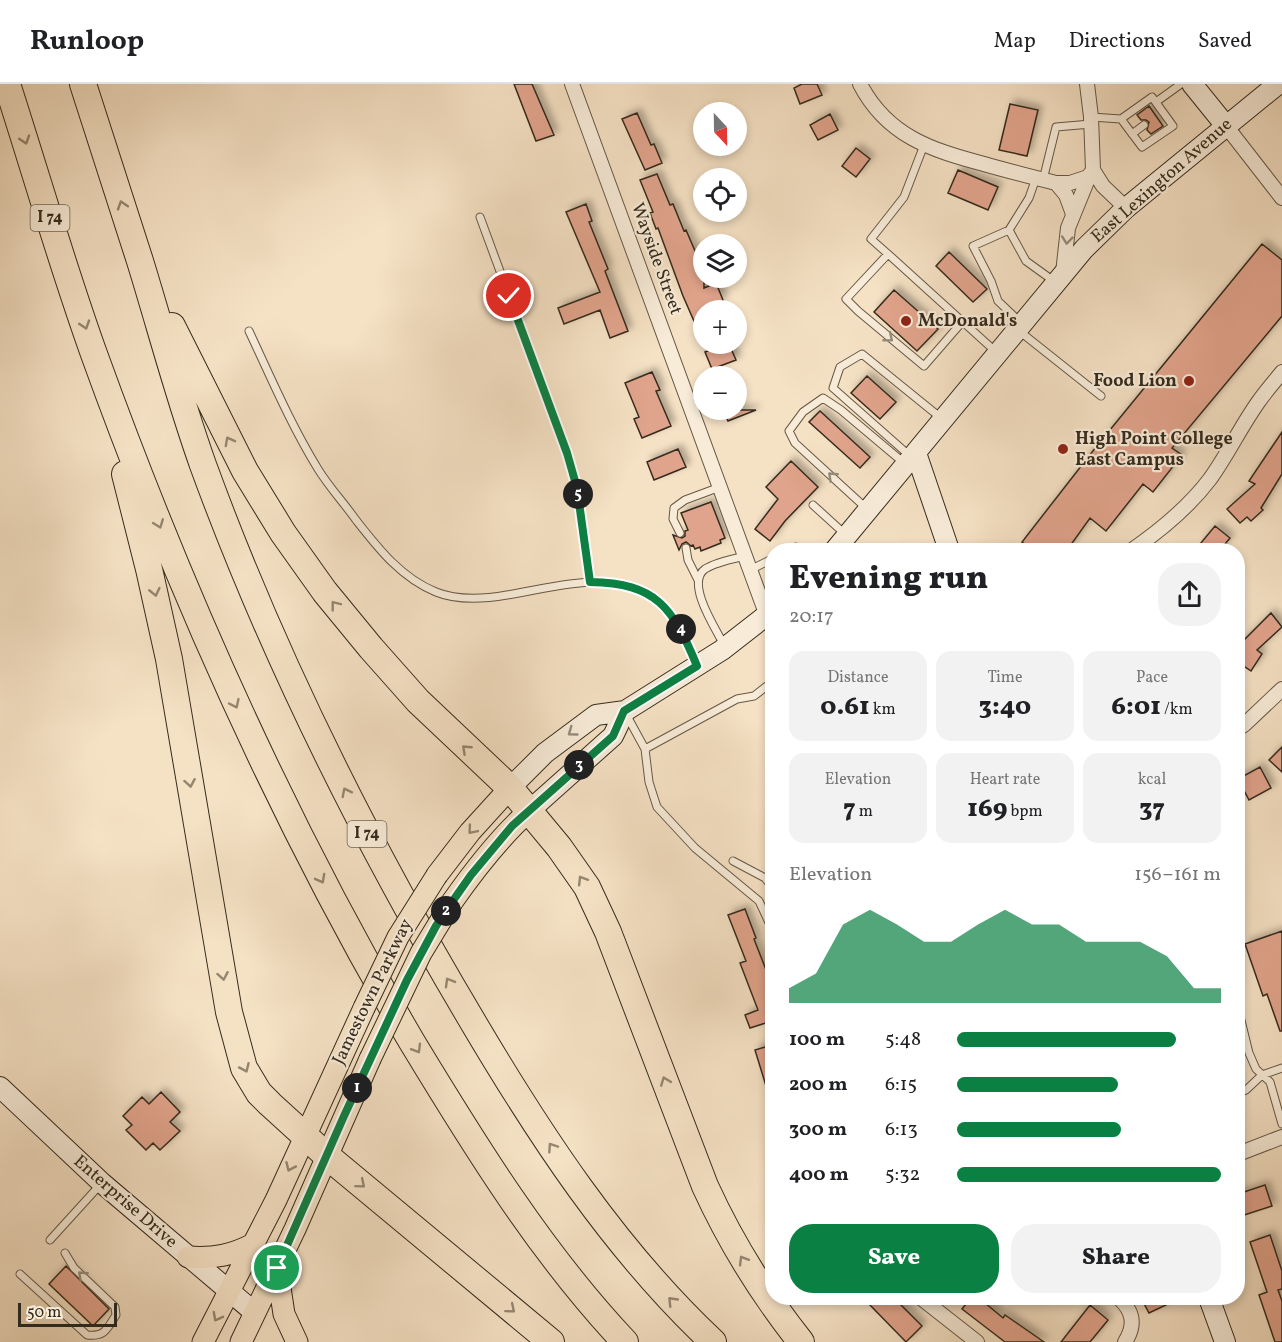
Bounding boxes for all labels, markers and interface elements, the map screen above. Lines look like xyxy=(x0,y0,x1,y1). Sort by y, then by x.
text: Runloop xyxy=(30,22,144,61)
text: Map xyxy=(994,27,1036,56)
text: Directions xyxy=(1069,27,1165,56)
text: Saved xyxy=(1198,27,1252,56)
north arrow xyxy=(693,102,747,156)
map controls xyxy=(693,102,747,420)
street label: East Lexington Avenue xyxy=(1086,113,1238,249)
one-way arrow xyxy=(18,134,30,145)
button: locate xyxy=(693,168,747,222)
street label: Wayside Street xyxy=(624,199,688,319)
one-way arrow xyxy=(117,200,129,211)
road number: I 74 xyxy=(31,205,70,231)
button: layers xyxy=(693,234,747,288)
one-way arrow xyxy=(1061,235,1074,244)
pin xyxy=(483,270,534,321)
icon: check xyxy=(492,279,525,312)
button: + xyxy=(693,300,747,354)
place label: McDonald's xyxy=(918,309,1017,334)
marker: McDonald's xyxy=(899,314,913,328)
one-way arrow xyxy=(78,319,90,330)
one-way arrow xyxy=(883,330,894,341)
button: − xyxy=(693,366,747,420)
place label: Food Lion xyxy=(1093,369,1177,394)
marker: Food Lion xyxy=(1182,374,1196,388)
place label: High Point College East Campus xyxy=(1075,427,1233,473)
one-way arrow xyxy=(225,437,236,448)
marker: High Point College East Campus xyxy=(1056,442,1070,456)
one-way arrow xyxy=(828,472,838,483)
pin: 5 xyxy=(563,479,593,509)
text: 5 xyxy=(574,483,582,505)
one-way arrow xyxy=(152,518,164,529)
text: Evening run xyxy=(789,557,988,603)
button: share xyxy=(1158,563,1221,626)
one-way arrow xyxy=(147,587,160,597)
one-way arrow xyxy=(332,600,343,611)
text: 20:17 xyxy=(789,603,834,631)
pin: 4 xyxy=(666,614,696,644)
text: 4 xyxy=(676,618,686,640)
text: Distance xyxy=(827,667,889,689)
text: Time xyxy=(987,667,1023,689)
text: Pace xyxy=(1136,667,1168,689)
text: 0.61 xyxy=(820,689,870,725)
text: 3:40 xyxy=(979,689,1031,725)
text: 6:01 xyxy=(1111,689,1161,725)
one-way arrow xyxy=(228,697,240,708)
text: km xyxy=(870,699,896,721)
text: /km xyxy=(1161,699,1193,721)
one-way arrow xyxy=(568,725,579,736)
one-way arrow xyxy=(463,745,474,756)
pin: 3 xyxy=(564,750,594,780)
text: 3 xyxy=(575,754,583,776)
text: Elevation xyxy=(825,769,891,791)
text: Heart rate xyxy=(970,769,1040,791)
text: kcal xyxy=(1138,769,1166,791)
one-way arrow xyxy=(184,779,196,788)
one-way arrow xyxy=(342,787,353,798)
text: 7 xyxy=(843,791,855,827)
text: 169 xyxy=(967,791,1007,827)
text: 37 xyxy=(1139,791,1165,827)
text: m xyxy=(855,801,873,823)
text: bpm xyxy=(1007,801,1043,823)
road number: I 74 xyxy=(348,821,386,847)
one-way arrow xyxy=(468,823,479,834)
text: Elevation xyxy=(789,861,872,889)
text: 156–161 m xyxy=(1134,861,1221,889)
one-way arrow xyxy=(314,873,325,883)
one-way arrow xyxy=(578,876,590,886)
pin: 2 xyxy=(431,896,461,926)
text: 2 xyxy=(442,900,450,922)
street label: Jamestown Parkway xyxy=(327,915,419,1069)
one-way arrow xyxy=(216,970,229,980)
one-way arrow xyxy=(445,977,456,988)
text: 100 m xyxy=(789,1026,845,1054)
text: 5:48 xyxy=(885,1026,921,1054)
one-way arrow xyxy=(409,1043,421,1053)
one-way arrow xyxy=(238,1062,250,1073)
text: 200 m xyxy=(789,1071,847,1099)
text: 6:15 xyxy=(885,1071,917,1099)
pin: 1 xyxy=(342,1073,372,1103)
text: 1 xyxy=(354,1077,360,1099)
one-way arrow xyxy=(660,1077,673,1087)
text: 300 m xyxy=(789,1116,847,1144)
text: 6:13 xyxy=(885,1116,918,1144)
one-way arrow xyxy=(548,1143,559,1154)
street label: Enterprise Drive xyxy=(67,1150,183,1254)
one-way arrow xyxy=(286,1161,298,1172)
text: 400 m xyxy=(789,1161,849,1189)
text: 5:32 xyxy=(885,1161,920,1189)
one-way arrow xyxy=(354,1177,365,1188)
button: Save xyxy=(789,1224,999,1293)
button: Share xyxy=(1011,1224,1221,1293)
pin xyxy=(251,1242,302,1293)
icon: arrive xyxy=(260,1251,293,1284)
one-way arrow xyxy=(738,1256,750,1266)
one-way arrow xyxy=(78,1271,88,1282)
one-way arrow xyxy=(668,1297,679,1308)
scale bar xyxy=(18,1300,117,1328)
one-way arrow xyxy=(504,1301,515,1312)
text: 50 m xyxy=(27,1302,61,1324)
one-way arrow xyxy=(213,1311,224,1321)

